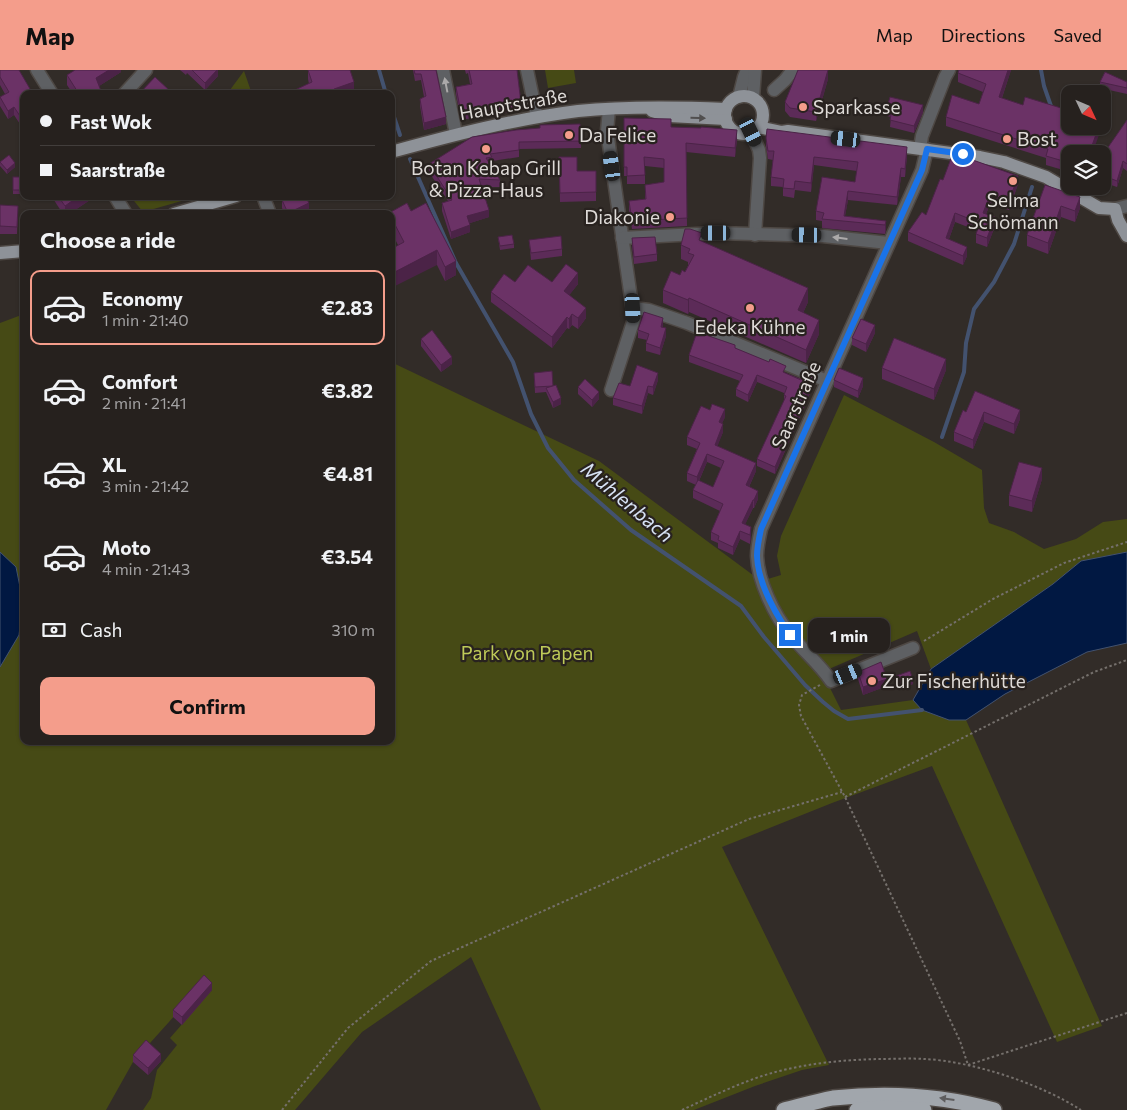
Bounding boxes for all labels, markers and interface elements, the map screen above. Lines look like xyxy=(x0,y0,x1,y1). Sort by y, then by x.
text: Map xyxy=(25,21,75,50)
text: Map xyxy=(876,24,913,46)
text: Directions xyxy=(941,24,1025,46)
text: Saved xyxy=(1053,24,1102,46)
one-way arrow xyxy=(442,76,450,92)
street label: Hauptstraße xyxy=(457,83,569,124)
north arrow xyxy=(1061,85,1111,135)
map controls xyxy=(1061,85,1111,195)
place label: Sparkasse xyxy=(813,95,900,118)
marker: Sparkasse xyxy=(797,101,809,113)
text: Fast Wok xyxy=(70,110,152,133)
one-way arrow xyxy=(690,115,706,123)
car xyxy=(737,115,764,149)
place label: Da Felice xyxy=(579,123,656,146)
place label: Bost xyxy=(1017,127,1057,150)
marker: Da Felice xyxy=(563,129,575,141)
car xyxy=(830,130,861,148)
marker: Bost xyxy=(1001,133,1013,145)
marker: Botan Kebap Grill & Pizza-Haus xyxy=(480,143,492,155)
route start xyxy=(952,143,974,165)
button: layers xyxy=(1061,145,1111,195)
car xyxy=(602,150,621,182)
place label: Botan Kebap Grill & Pizza-Haus xyxy=(411,156,561,201)
text: Saarstraße xyxy=(70,158,165,181)
marker: Selma Schömann xyxy=(1007,175,1019,187)
place label: Selma Schömann xyxy=(967,188,1059,233)
place label: Diakonie xyxy=(584,205,660,228)
marker: Diakonie xyxy=(664,211,676,223)
text: Choose a ride xyxy=(40,226,175,253)
car xyxy=(701,226,731,241)
car xyxy=(791,227,822,243)
one-way arrow xyxy=(831,234,847,242)
icon: car xyxy=(42,285,87,330)
text: Economy xyxy=(102,287,183,310)
car xyxy=(624,293,641,323)
text: €2.83 xyxy=(321,296,373,319)
marker: Edeka Kühne xyxy=(744,302,756,314)
text: 1 min · 21:40 xyxy=(102,310,189,329)
place label: Edeka Kühne xyxy=(694,315,806,338)
street label: Saarstraße xyxy=(766,357,825,452)
icon: car xyxy=(42,368,87,413)
text: Comfort xyxy=(102,370,178,393)
text: €3.82 xyxy=(322,379,373,402)
text: 2 min · 21:41 xyxy=(102,393,187,412)
icon: car xyxy=(42,451,87,496)
text: XL xyxy=(102,453,127,476)
water label: Mühlenbach xyxy=(577,456,678,547)
text: €4.81 xyxy=(323,462,373,485)
text: 3 min · 21:42 xyxy=(102,476,189,495)
icon: car xyxy=(42,534,87,579)
text: Moto xyxy=(102,536,151,559)
text: €3.54 xyxy=(321,545,373,568)
text: 4 min · 21:43 xyxy=(102,559,190,578)
icon: cash xyxy=(40,616,68,644)
text: Cash xyxy=(80,618,122,641)
callout: 1 min xyxy=(808,618,890,652)
text: 310 m xyxy=(332,620,375,639)
route end xyxy=(779,624,801,646)
text: 1 min xyxy=(830,626,868,645)
park label: Park von Papen xyxy=(461,641,593,664)
car xyxy=(831,661,864,687)
place label: Zur Fischerhütte xyxy=(882,669,1026,692)
marker: Zur Fischerhütte xyxy=(866,675,878,687)
button: Confirm xyxy=(40,677,375,735)
one-way arrow xyxy=(938,1095,954,1103)

